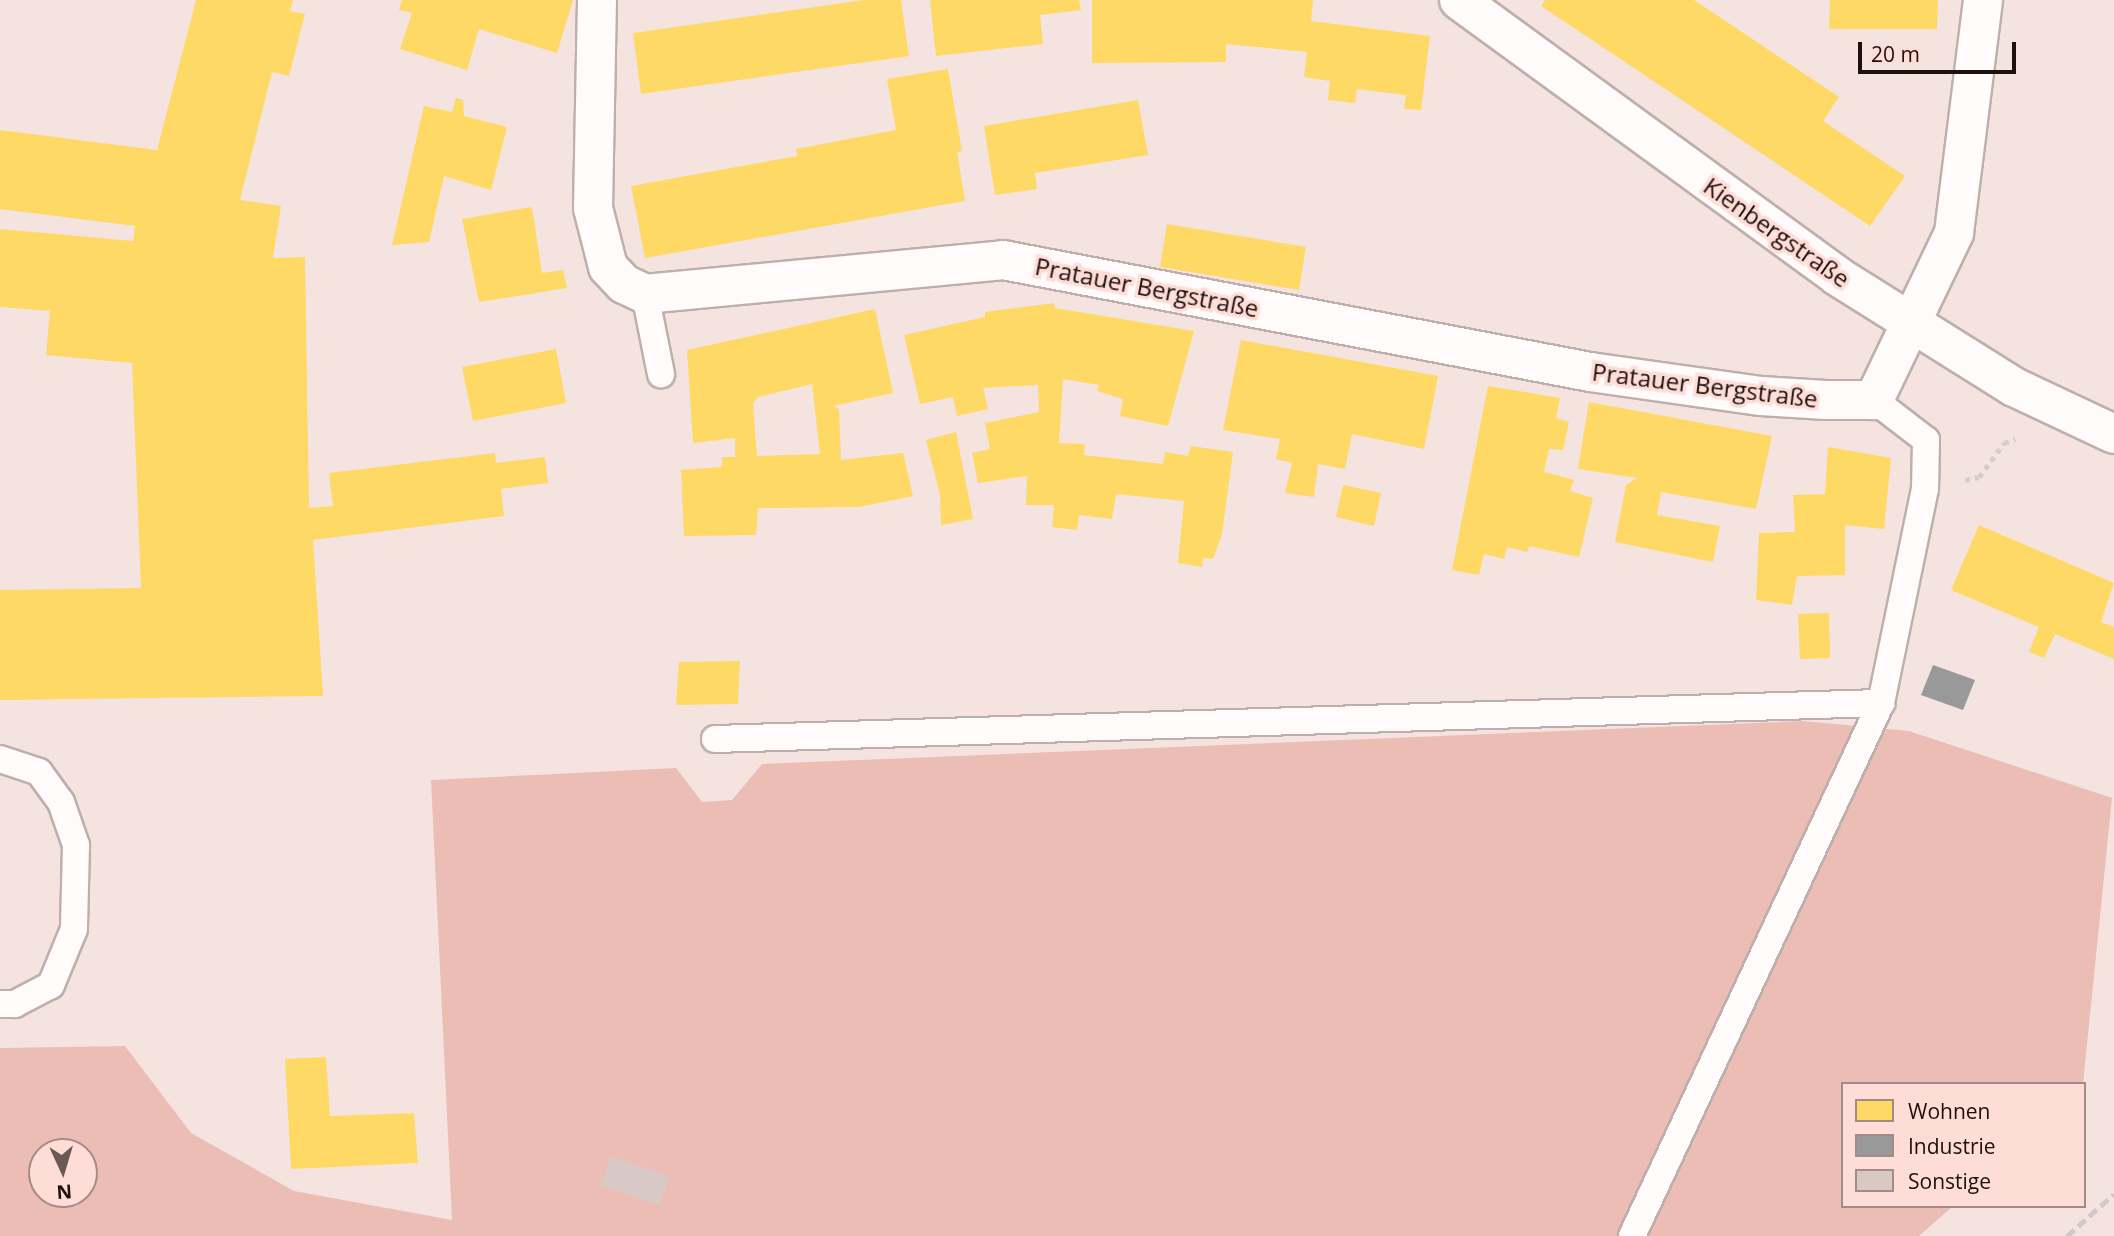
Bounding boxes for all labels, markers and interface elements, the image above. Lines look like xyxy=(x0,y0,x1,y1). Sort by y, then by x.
scale bar xyxy=(1862,28,2020,72)
text: 20 m xyxy=(1871,40,1920,68)
street label: Kienbergstraße xyxy=(1698,171,1856,293)
street label: Pratauer Bergstraße xyxy=(1033,251,1261,323)
street label: Pratauer Bergstraße xyxy=(1591,357,1819,413)
legend xyxy=(1841,1082,2086,1208)
text: Wohnen xyxy=(1908,1097,1990,1125)
text: Industrie xyxy=(1908,1132,1996,1160)
north arrow xyxy=(28,1138,98,1208)
text: Sonstige xyxy=(1908,1167,1991,1195)
text: N xyxy=(56,1178,73,1205)

